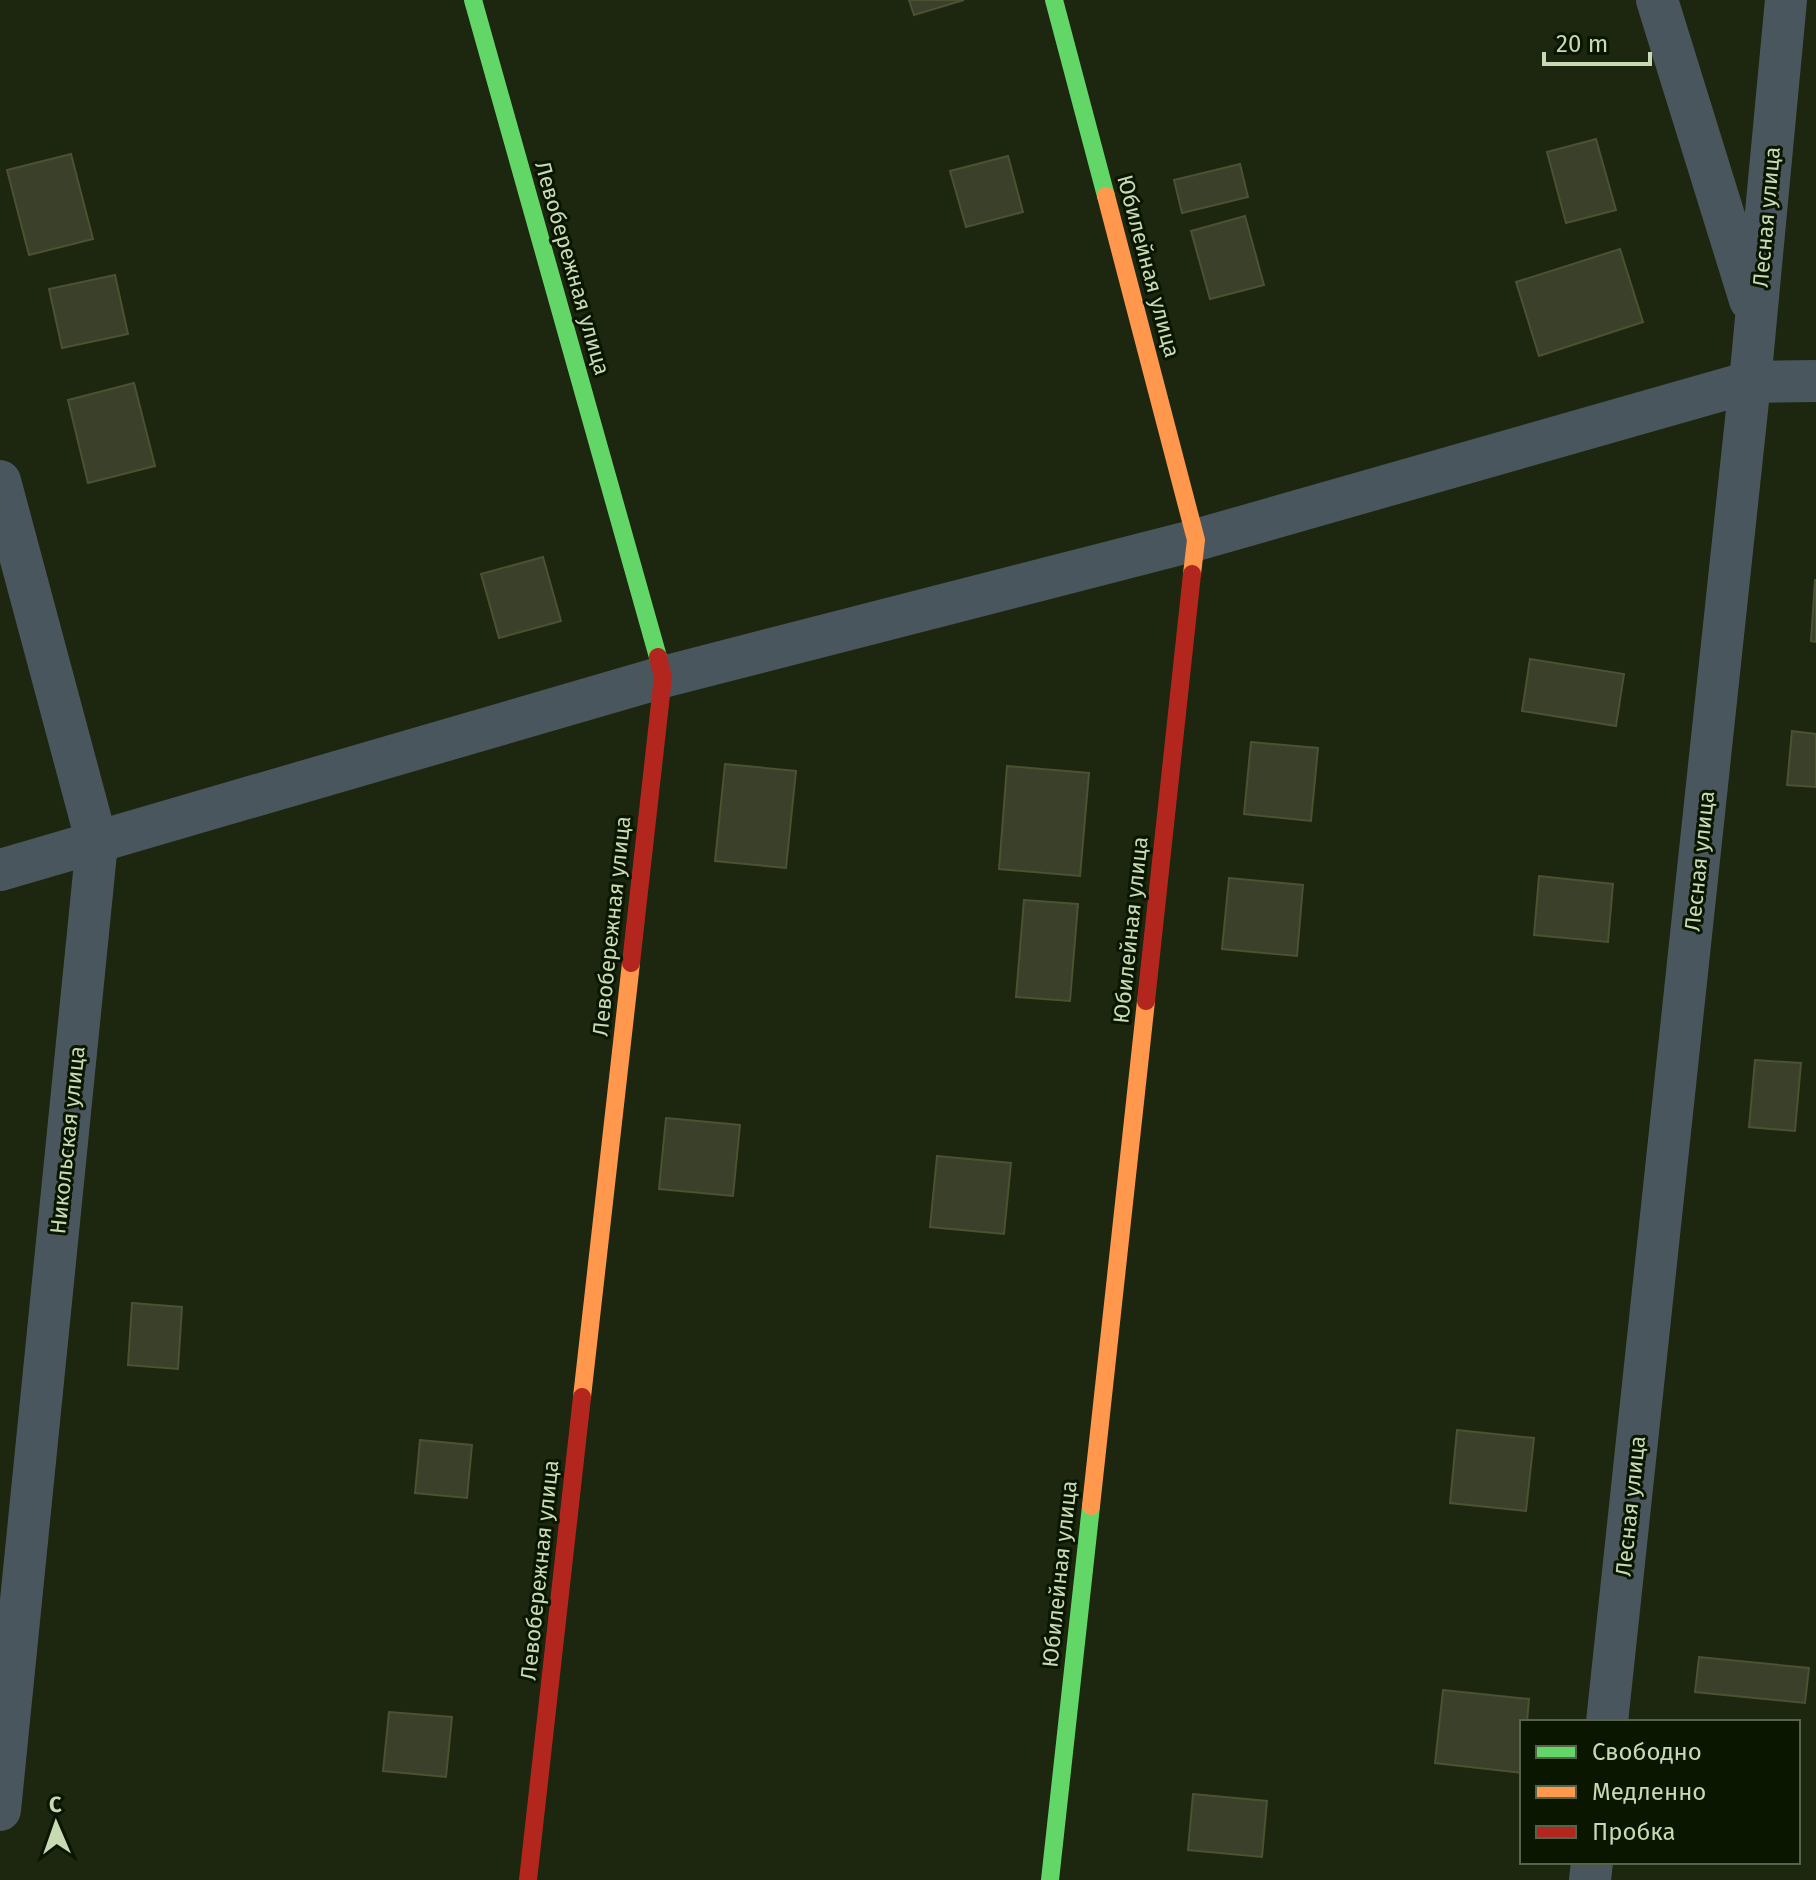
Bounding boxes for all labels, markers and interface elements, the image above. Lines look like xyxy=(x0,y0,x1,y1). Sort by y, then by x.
scale bar xyxy=(1544,16,1650,66)
text: 20 m xyxy=(1556,30,1608,58)
street label: Лесная улица xyxy=(1747,146,1786,289)
street label: Левобережная улица xyxy=(529,158,616,378)
street label: Юбилейная улица xyxy=(1111,172,1186,360)
street label: Лесная улица xyxy=(1679,789,1720,933)
street label: Левобережная улица xyxy=(587,815,636,1038)
street label: Юбилейная улица xyxy=(1107,835,1154,1025)
street label: Никольская улица xyxy=(44,1045,91,1235)
street label: Лесная улица xyxy=(1610,1434,1651,1578)
street label: Левобережная улица xyxy=(515,1459,564,1682)
street label: Юбилейная улица xyxy=(1036,1479,1083,1669)
legend xyxy=(1520,1720,1800,1864)
text: Свободно xyxy=(1592,1738,1702,1766)
text: Медленно xyxy=(1592,1778,1706,1806)
north arrow xyxy=(16,1784,96,1864)
text: С xyxy=(49,1791,62,1818)
text: Пробка xyxy=(1592,1818,1676,1846)

